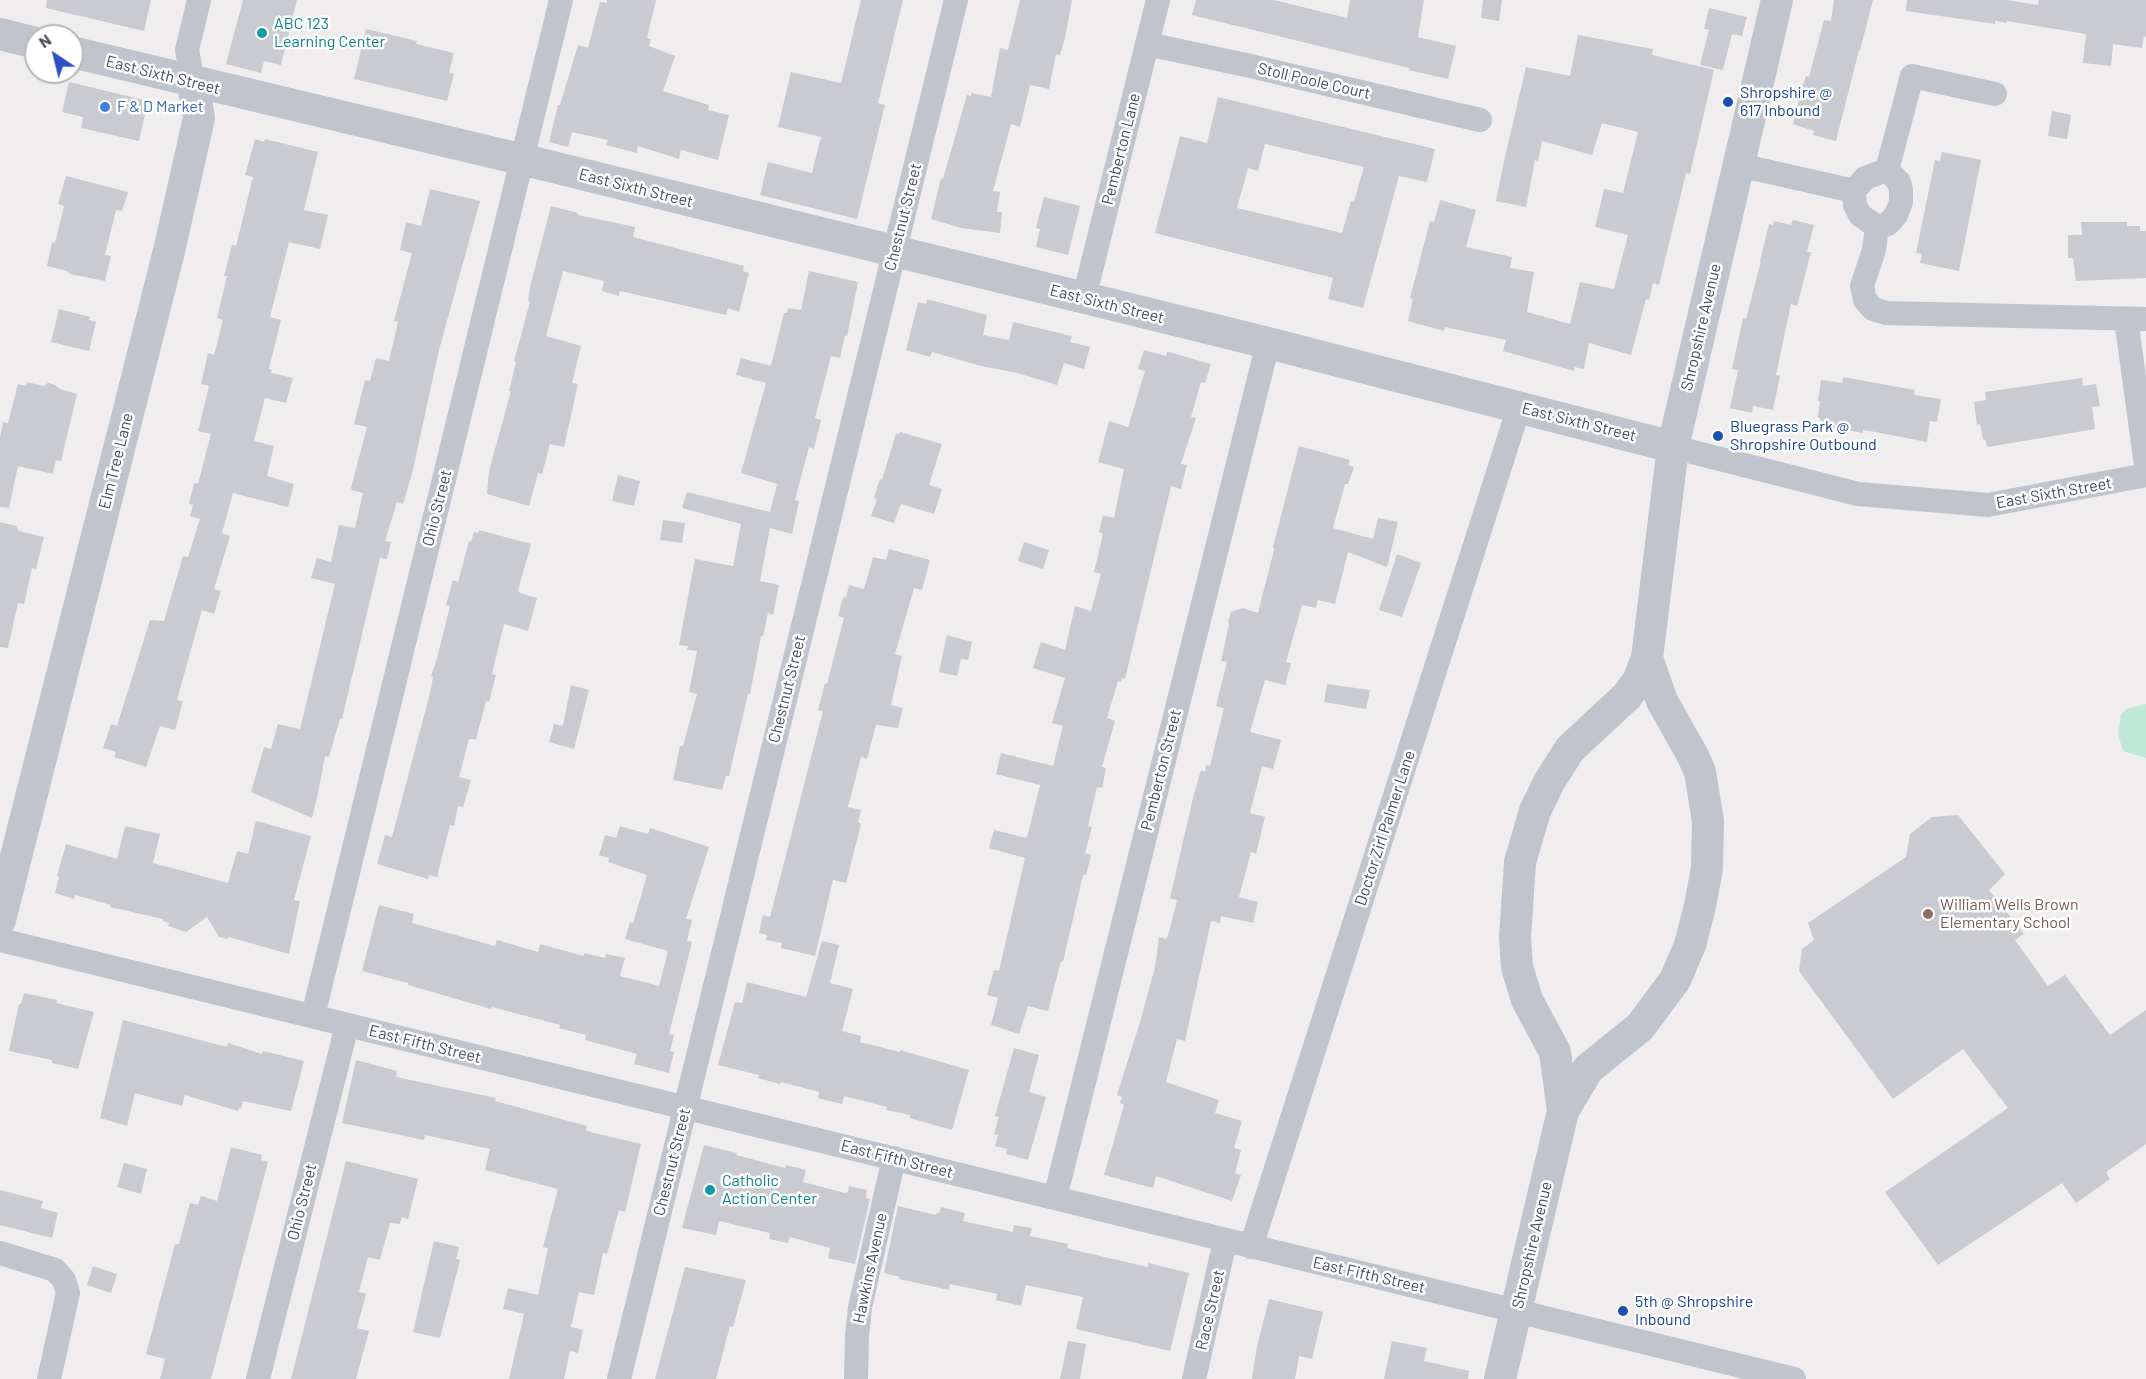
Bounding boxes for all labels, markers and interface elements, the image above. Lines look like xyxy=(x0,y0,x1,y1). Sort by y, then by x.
place label: ABC 123 Learning Center xyxy=(274,14,385,52)
north arrow xyxy=(24,24,84,84)
marker: ABC 123 Learning Center xyxy=(255,26,269,40)
text: N xyxy=(35,30,54,51)
street label: East Sixth Street xyxy=(104,52,222,98)
street label: Stoll Poole Court xyxy=(1256,59,1372,103)
place label: Shropshire @ 617 Inbound xyxy=(1740,83,1832,121)
street label: Pemberton Lane xyxy=(1098,91,1144,207)
marker: Shropshire @ 617 Inbound xyxy=(1721,95,1735,109)
place label: F & D Market xyxy=(117,97,203,117)
marker: F & D Market xyxy=(98,100,112,114)
street label: Chestnut Street xyxy=(880,161,926,273)
street label: East Sixth Street xyxy=(577,165,695,211)
street label: Shropshire Avenue xyxy=(1677,262,1725,392)
street label: East Sixth Street xyxy=(1048,281,1166,327)
street label: East Sixth Street xyxy=(1520,399,1638,445)
street label: Elm Tree Lane xyxy=(95,411,137,511)
place label: Bluegrass Park @ Shropshire Outbound xyxy=(1730,417,1877,455)
marker: Bluegrass Park @ Shropshire Outbound xyxy=(1711,429,1725,443)
street label: Ohio Street xyxy=(418,468,456,548)
street label: East Sixth Street xyxy=(1995,473,2113,513)
street label: Chestnut Street xyxy=(764,633,810,745)
street label: Pemberton Street xyxy=(1137,708,1185,832)
street label: Doctor Zirl Palmer Lane xyxy=(1351,748,1419,908)
place label: William Wells Brown Elementary School xyxy=(1940,895,2079,933)
marker: William Wells Brown Elementary School xyxy=(1921,907,1935,921)
street label: East Fifth Street xyxy=(367,1021,483,1067)
street label: Chestnut Street xyxy=(649,1106,695,1218)
street label: East Fifth Street xyxy=(839,1136,955,1182)
street label: Ohio Street xyxy=(283,1162,321,1242)
place label: Catholic Action Center xyxy=(722,1171,817,1209)
street label: Shropshire Avenue xyxy=(1508,1180,1556,1310)
marker: Catholic Action Center xyxy=(703,1183,717,1197)
street label: Hawkins Avenue xyxy=(849,1211,891,1325)
street label: East Fifth Street xyxy=(1311,1253,1427,1297)
street label: Race Street xyxy=(1191,1268,1229,1352)
place label: 5th @ Shropshire Inbound xyxy=(1635,1292,1753,1330)
marker: 5th @ Shropshire Inbound xyxy=(1616,1304,1630,1318)

